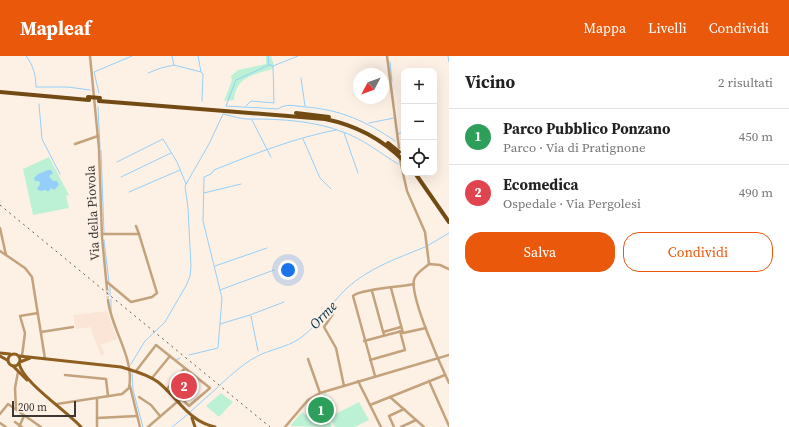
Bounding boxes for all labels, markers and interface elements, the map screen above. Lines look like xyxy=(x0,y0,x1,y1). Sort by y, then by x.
text: Mapleaf xyxy=(20,15,91,41)
text: Mappa xyxy=(584,18,626,38)
text: Livelli xyxy=(648,18,687,38)
text: Condividi xyxy=(709,18,769,38)
north arrow xyxy=(353,68,389,104)
map controls xyxy=(401,68,437,176)
button: + xyxy=(401,68,437,104)
text: Vicino xyxy=(465,70,515,94)
text: 2 risultati xyxy=(718,74,773,91)
button: − xyxy=(401,104,437,140)
text: Parco Pubblico Ponzano xyxy=(503,118,670,139)
text: 1 xyxy=(474,128,482,145)
text: 450 m xyxy=(739,128,773,145)
text: Parco · Via di Pratignone xyxy=(503,139,646,156)
button: locate xyxy=(401,140,437,176)
street label: Via della Piovola xyxy=(81,164,103,261)
text: Ecomedica xyxy=(503,174,579,195)
text: 2 xyxy=(474,184,482,201)
text: 490 m xyxy=(739,184,773,201)
text: Ospedale · Via Pergolesi xyxy=(503,195,641,212)
button: Salva xyxy=(465,232,615,272)
button: Condividi xyxy=(623,232,773,272)
your location xyxy=(278,260,298,280)
water label: Orme xyxy=(305,296,342,333)
pin: 2 xyxy=(171,371,197,401)
pin: 1 xyxy=(308,395,334,425)
scale bar xyxy=(12,399,76,418)
text: 200 m xyxy=(18,400,47,415)

